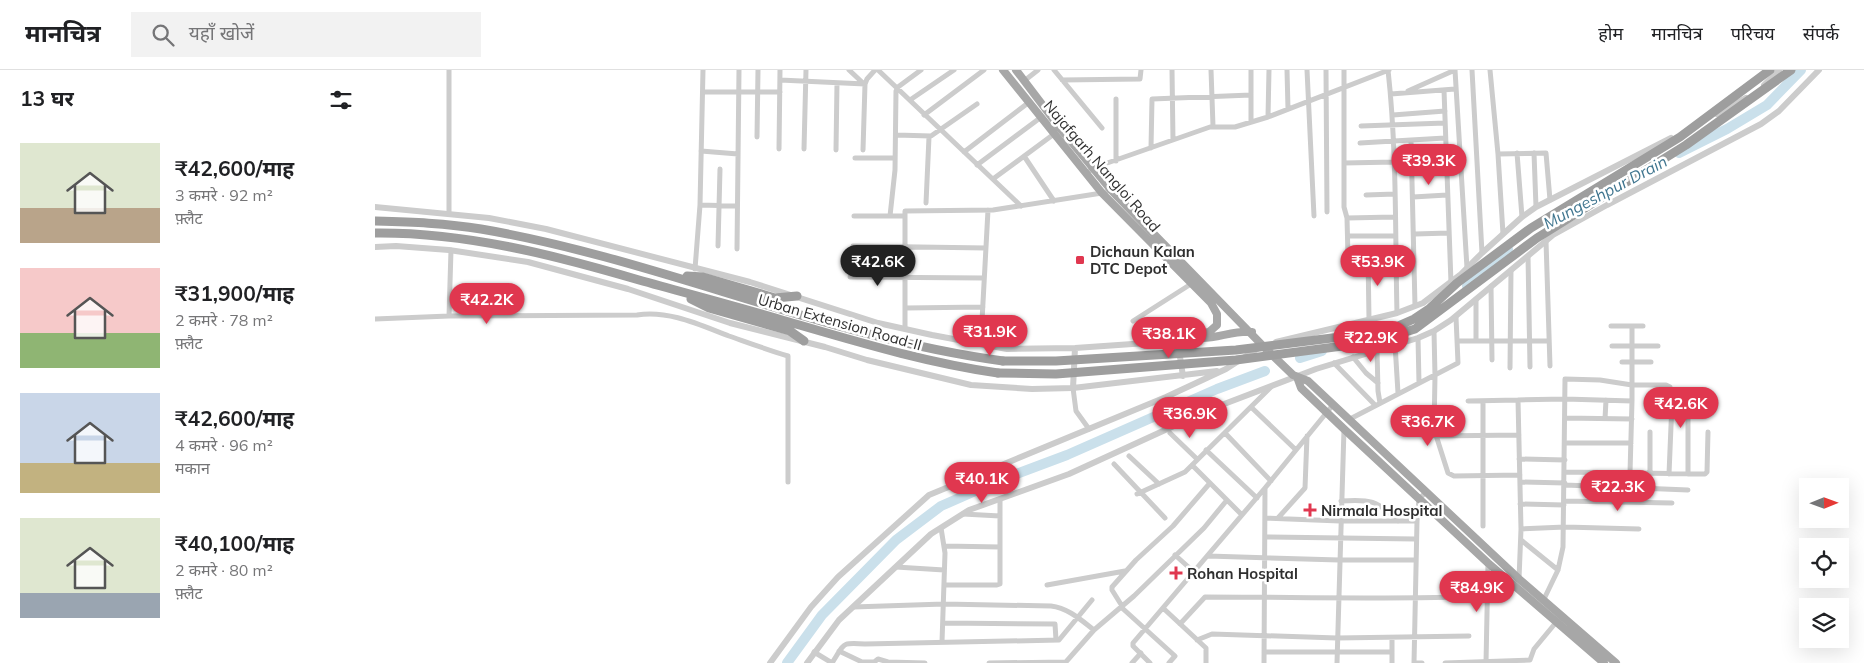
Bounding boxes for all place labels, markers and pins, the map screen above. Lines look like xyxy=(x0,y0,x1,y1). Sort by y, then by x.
pin: ₹39.3K xyxy=(1388,144,1470,186)
place label: Dichaun Kalan DTC Depot xyxy=(1090,242,1195,278)
pin: ₹42.6K xyxy=(837,244,919,287)
pin: ₹53.9K xyxy=(1337,244,1419,287)
marker: Dichaun Kalan DTC Depot xyxy=(1074,254,1086,266)
pin: ₹42.2K xyxy=(446,282,528,325)
pin: ₹31.9K xyxy=(949,314,1031,357)
pin: ₹38.1K xyxy=(1128,316,1210,359)
pin: ₹22.9K xyxy=(1330,320,1412,363)
pin: ₹42.6K xyxy=(1640,386,1722,429)
pin: ₹36.9K xyxy=(1149,396,1231,439)
pin: ₹36.7K xyxy=(1387,404,1469,447)
pin: ₹40.1K xyxy=(941,462,1023,504)
pin: ₹22.3K xyxy=(1577,470,1659,512)
place label: Nirmala Hospital xyxy=(1321,501,1442,520)
marker: Nirmala Hospital xyxy=(1303,503,1317,517)
place label: Rohan Hospital xyxy=(1187,564,1298,583)
marker: Rohan Hospital xyxy=(1169,566,1183,580)
pin: ₹84.9K xyxy=(1436,570,1518,613)

